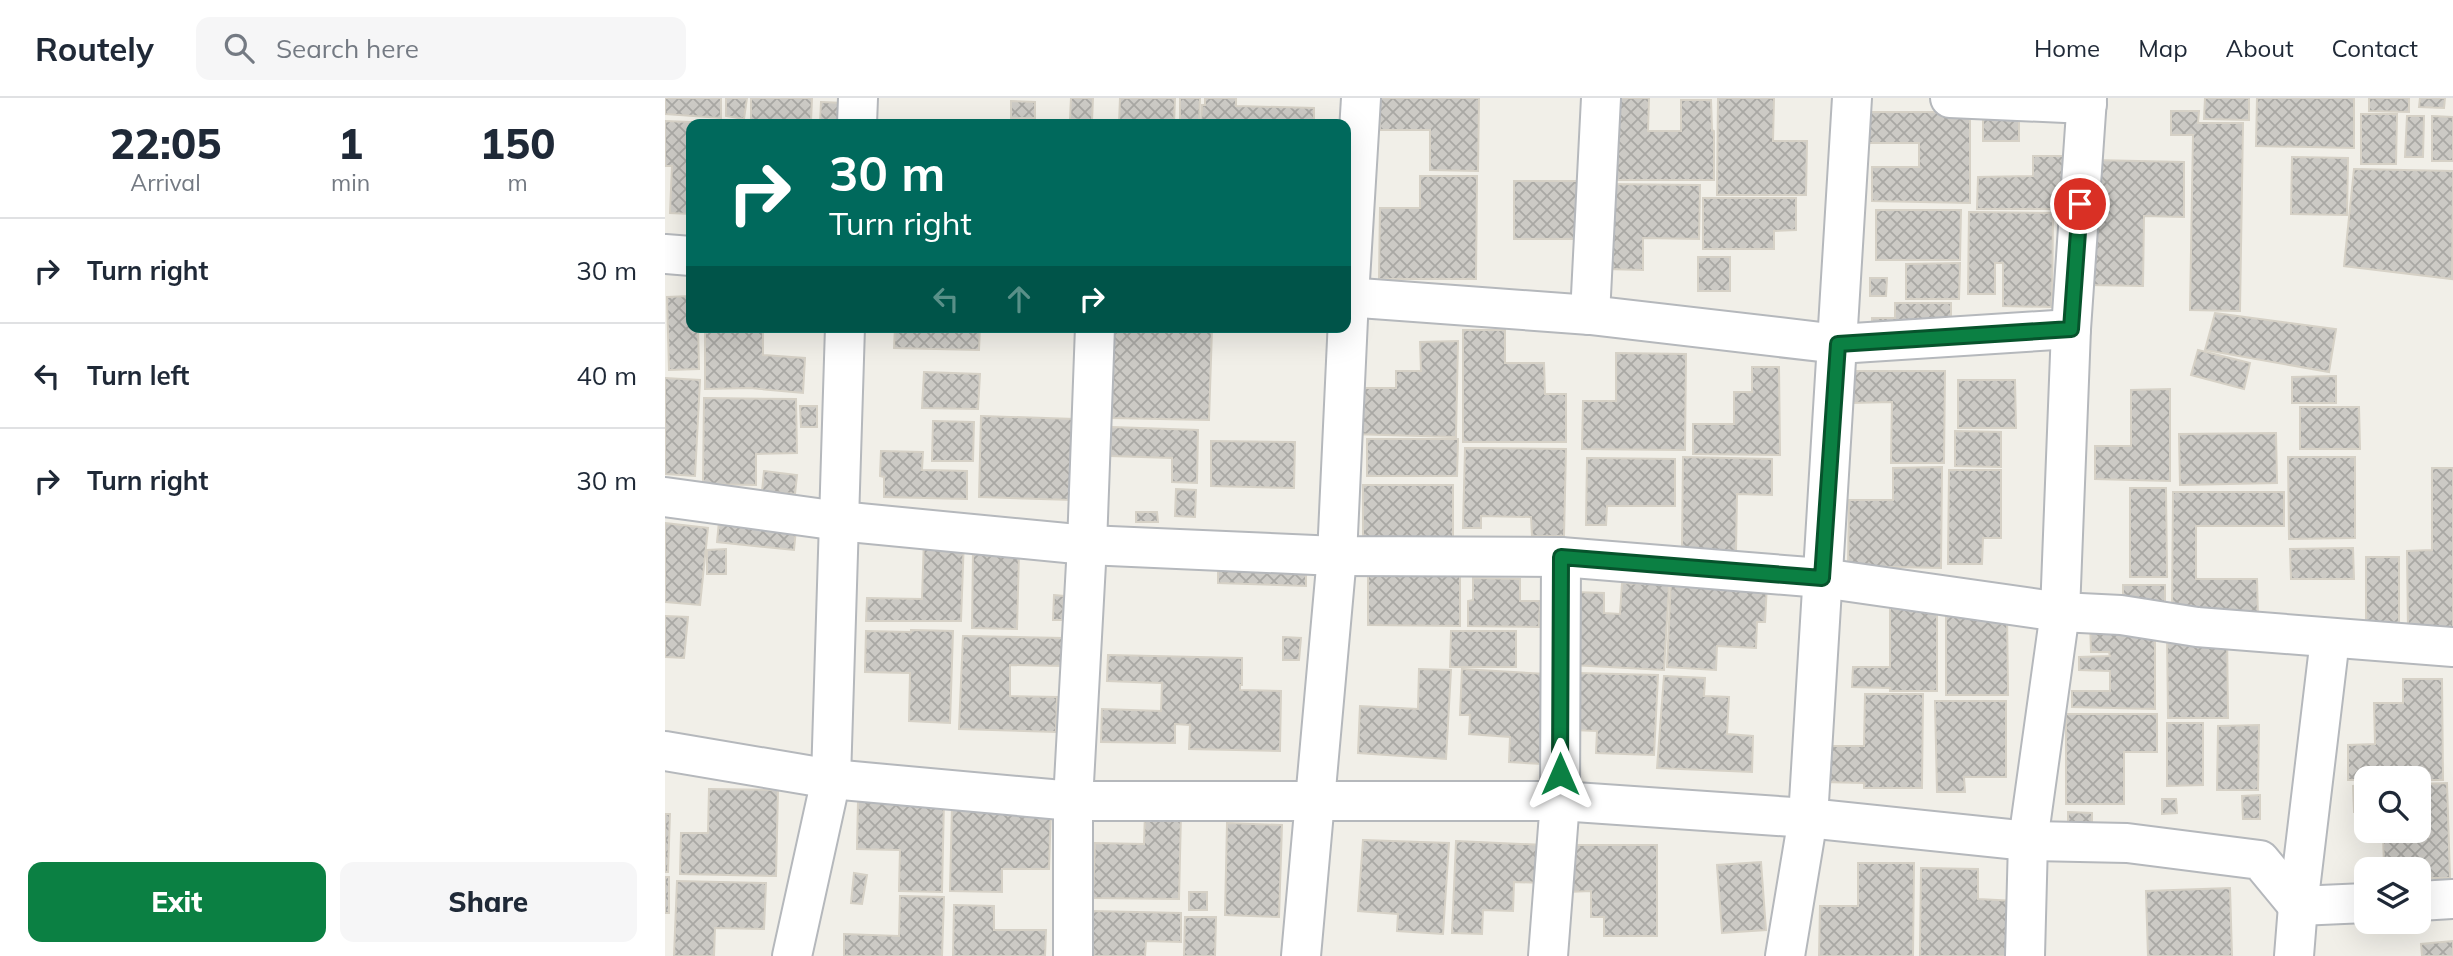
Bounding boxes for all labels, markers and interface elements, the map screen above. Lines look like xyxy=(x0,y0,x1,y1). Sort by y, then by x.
search box xyxy=(196,17,686,80)
text: Routely xyxy=(35,28,154,69)
icon: search xyxy=(220,29,258,67)
text: Search here xyxy=(276,32,419,65)
text: Home xyxy=(2034,33,2100,63)
text: Map xyxy=(2138,33,2188,63)
text: About xyxy=(2226,33,2294,63)
text: Contact xyxy=(2332,33,2418,63)
text: 22:05 xyxy=(110,117,221,170)
text: 1 xyxy=(338,117,363,170)
text: 150 xyxy=(480,117,555,170)
text: 30 m xyxy=(829,142,945,203)
icon: right xyxy=(714,147,805,238)
text: Arrival xyxy=(130,168,201,197)
text: min xyxy=(331,168,370,197)
text: m xyxy=(507,168,528,197)
pin xyxy=(2050,174,2110,234)
icon: arrive xyxy=(2061,185,2099,223)
text: Turn right xyxy=(829,203,972,243)
icon: right xyxy=(28,252,66,290)
text: Turn right xyxy=(87,254,208,287)
text: 30 m xyxy=(576,254,637,287)
icon: left xyxy=(927,280,965,318)
icon: ahead xyxy=(1000,280,1038,318)
icon: right xyxy=(1073,280,1111,318)
icon: left xyxy=(28,357,66,395)
text: Turn left xyxy=(87,359,189,392)
text: 40 m xyxy=(576,359,637,392)
icon: right xyxy=(28,462,66,500)
text: Turn right xyxy=(87,464,208,497)
text: 30 m xyxy=(576,464,637,497)
position arrow xyxy=(1523,737,1597,811)
map controls xyxy=(2354,766,2431,934)
button: search xyxy=(2354,766,2431,843)
button: layers xyxy=(2354,857,2431,934)
button: Exit xyxy=(28,862,326,942)
button: Share xyxy=(340,862,637,942)

